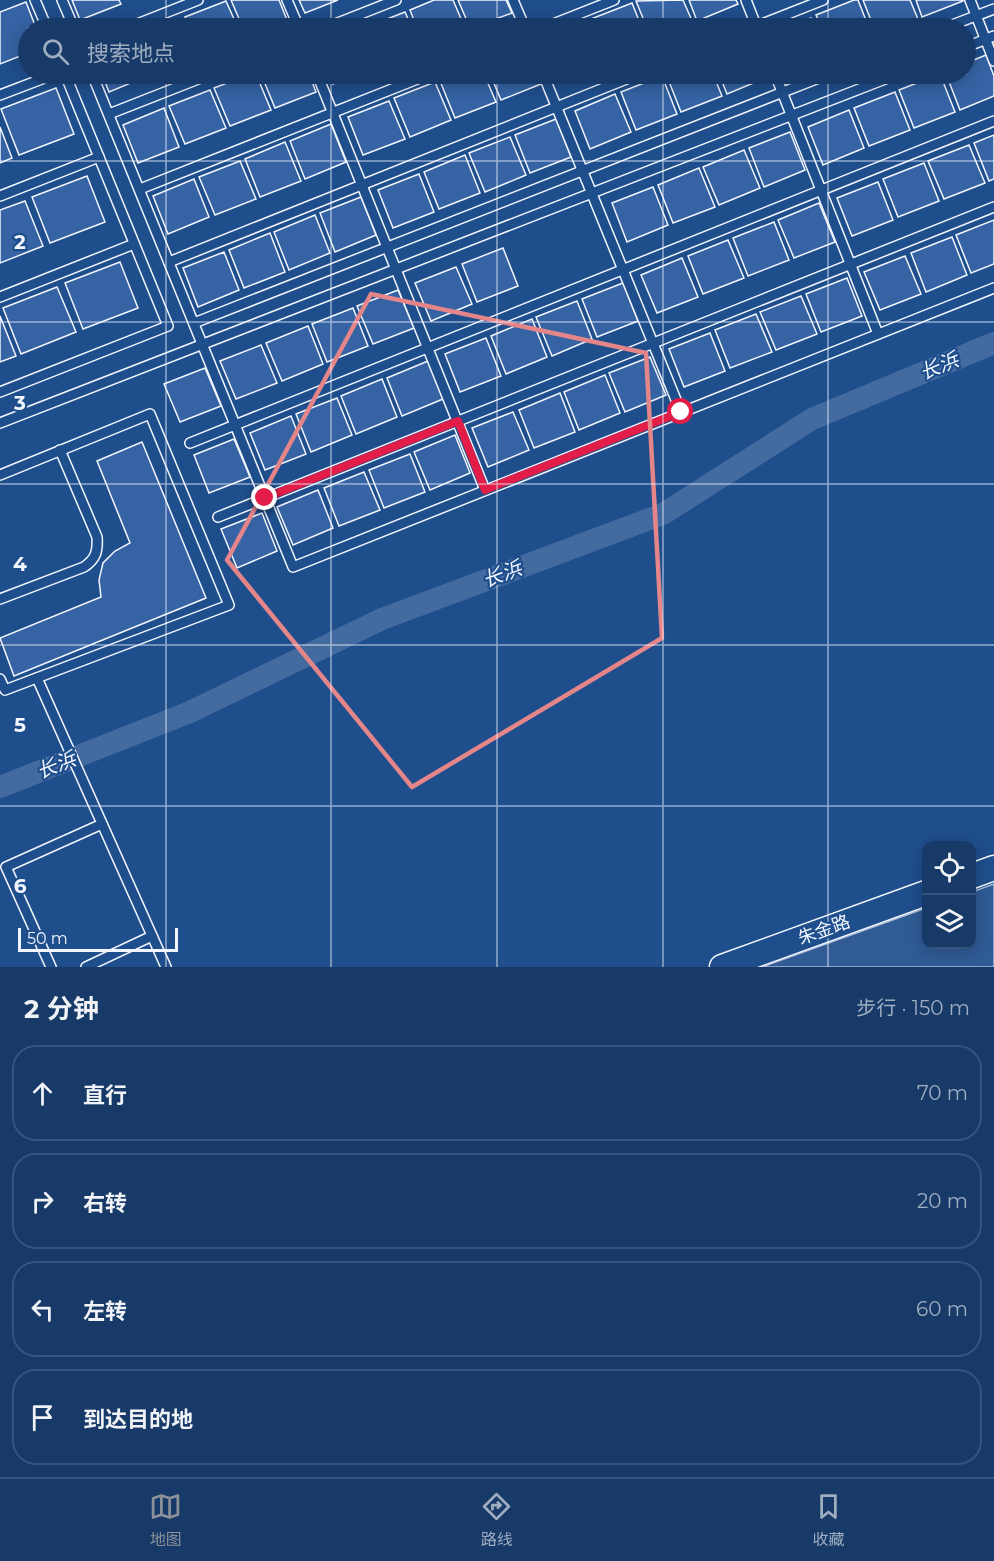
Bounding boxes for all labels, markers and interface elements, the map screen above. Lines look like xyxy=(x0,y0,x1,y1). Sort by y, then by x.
search box xyxy=(18,18,976,84)
icon: search xyxy=(39,35,72,68)
text: 搜索地点 xyxy=(87,40,175,67)
text: 2 xyxy=(14,230,26,254)
water label: 长浜 xyxy=(916,347,964,385)
text: 3 xyxy=(13,391,26,415)
route start xyxy=(667,398,693,424)
route end xyxy=(251,484,277,510)
text: 4 xyxy=(13,552,27,576)
water label: 长浜 xyxy=(479,555,527,592)
text: 5 xyxy=(14,713,26,737)
water label: 长浜 xyxy=(33,746,81,783)
map controls xyxy=(922,841,976,949)
button: locate xyxy=(922,841,976,895)
text: 6 xyxy=(14,874,27,898)
button: layers xyxy=(922,895,976,949)
street label: 朱金路 xyxy=(795,910,853,950)
scale bar xyxy=(18,925,178,953)
text: 50 m xyxy=(27,929,68,948)
text: 2 分钟 xyxy=(24,993,99,1025)
text: 步行 · 150 m xyxy=(856,996,970,1020)
icon: ahead xyxy=(26,1077,59,1110)
text: 70 m xyxy=(917,1081,968,1105)
text: 直行 xyxy=(83,1082,127,1109)
icon: right xyxy=(26,1185,59,1218)
text: 20 m xyxy=(917,1189,968,1213)
text: 右转 xyxy=(83,1190,127,1217)
icon: left xyxy=(26,1293,59,1326)
text: 60 m xyxy=(916,1297,968,1321)
text: 左转 xyxy=(83,1298,127,1325)
icon: arrive xyxy=(26,1401,59,1434)
text: 到达目的地 xyxy=(83,1406,193,1433)
tab: 地图 xyxy=(149,1490,182,1550)
tab: 路线 xyxy=(480,1490,513,1550)
tab: 收藏 xyxy=(812,1490,845,1550)

